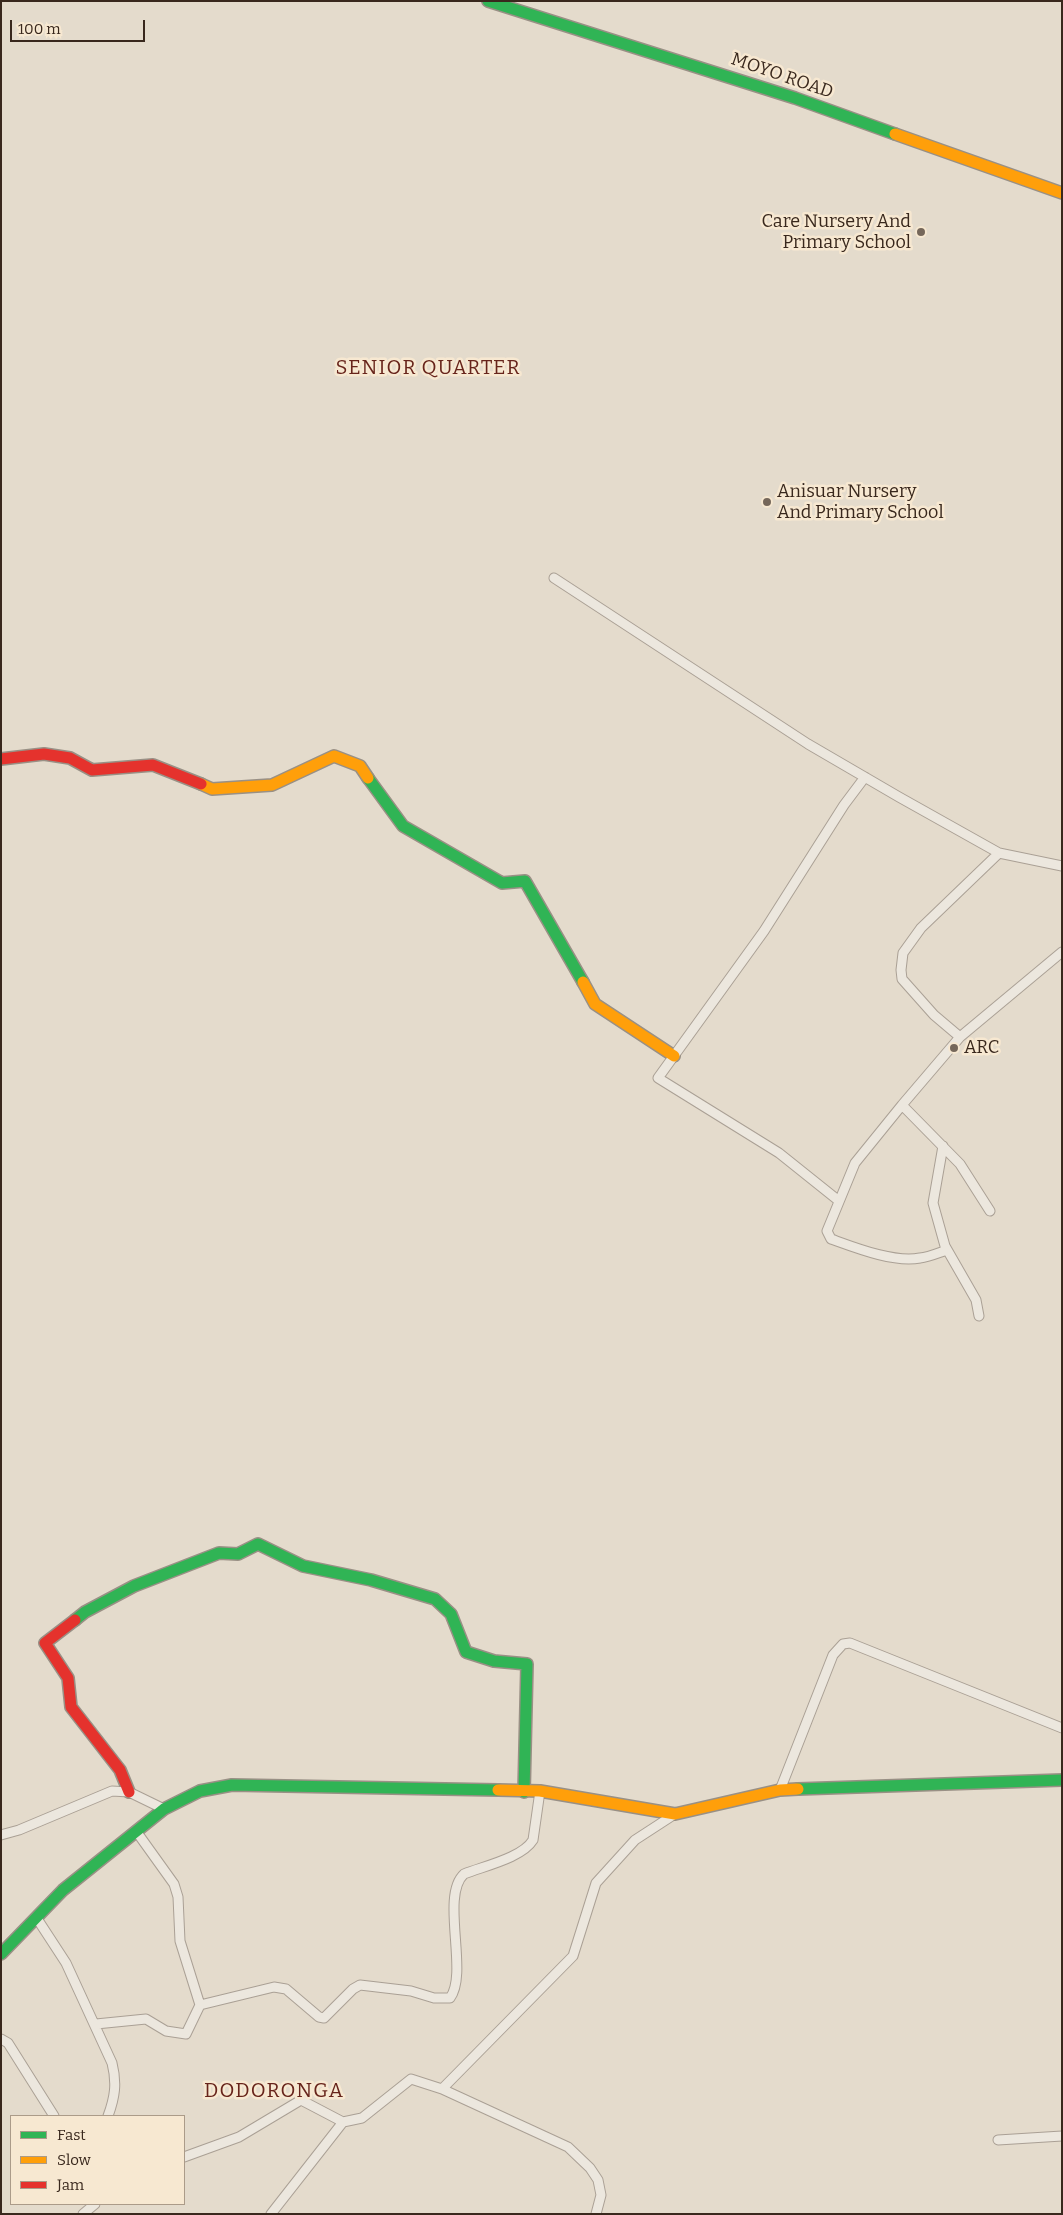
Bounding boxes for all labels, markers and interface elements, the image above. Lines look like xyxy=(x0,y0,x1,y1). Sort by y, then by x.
scale bar xyxy=(12,10,148,42)
text: 100 m xyxy=(18,20,61,38)
street label: MOYO ROAD xyxy=(728,48,836,104)
place label: Care Nursery And Primary School xyxy=(762,211,911,253)
marker: Care Nursery And Primary School xyxy=(915,226,927,238)
district label: SENIOR QUARTER xyxy=(334,356,522,380)
place label: Anisuar Nursery And Primary School xyxy=(777,481,944,524)
marker: Anisuar Nursery And Primary School xyxy=(761,496,773,508)
place label: ARC xyxy=(964,1037,999,1059)
marker: ARC xyxy=(948,1042,960,1054)
district label: DODORONGA xyxy=(203,2079,345,2103)
legend xyxy=(10,2115,185,2205)
text: Fast xyxy=(57,2126,86,2144)
text: Slow xyxy=(57,2151,91,2169)
text: Jam xyxy=(57,2176,84,2194)

